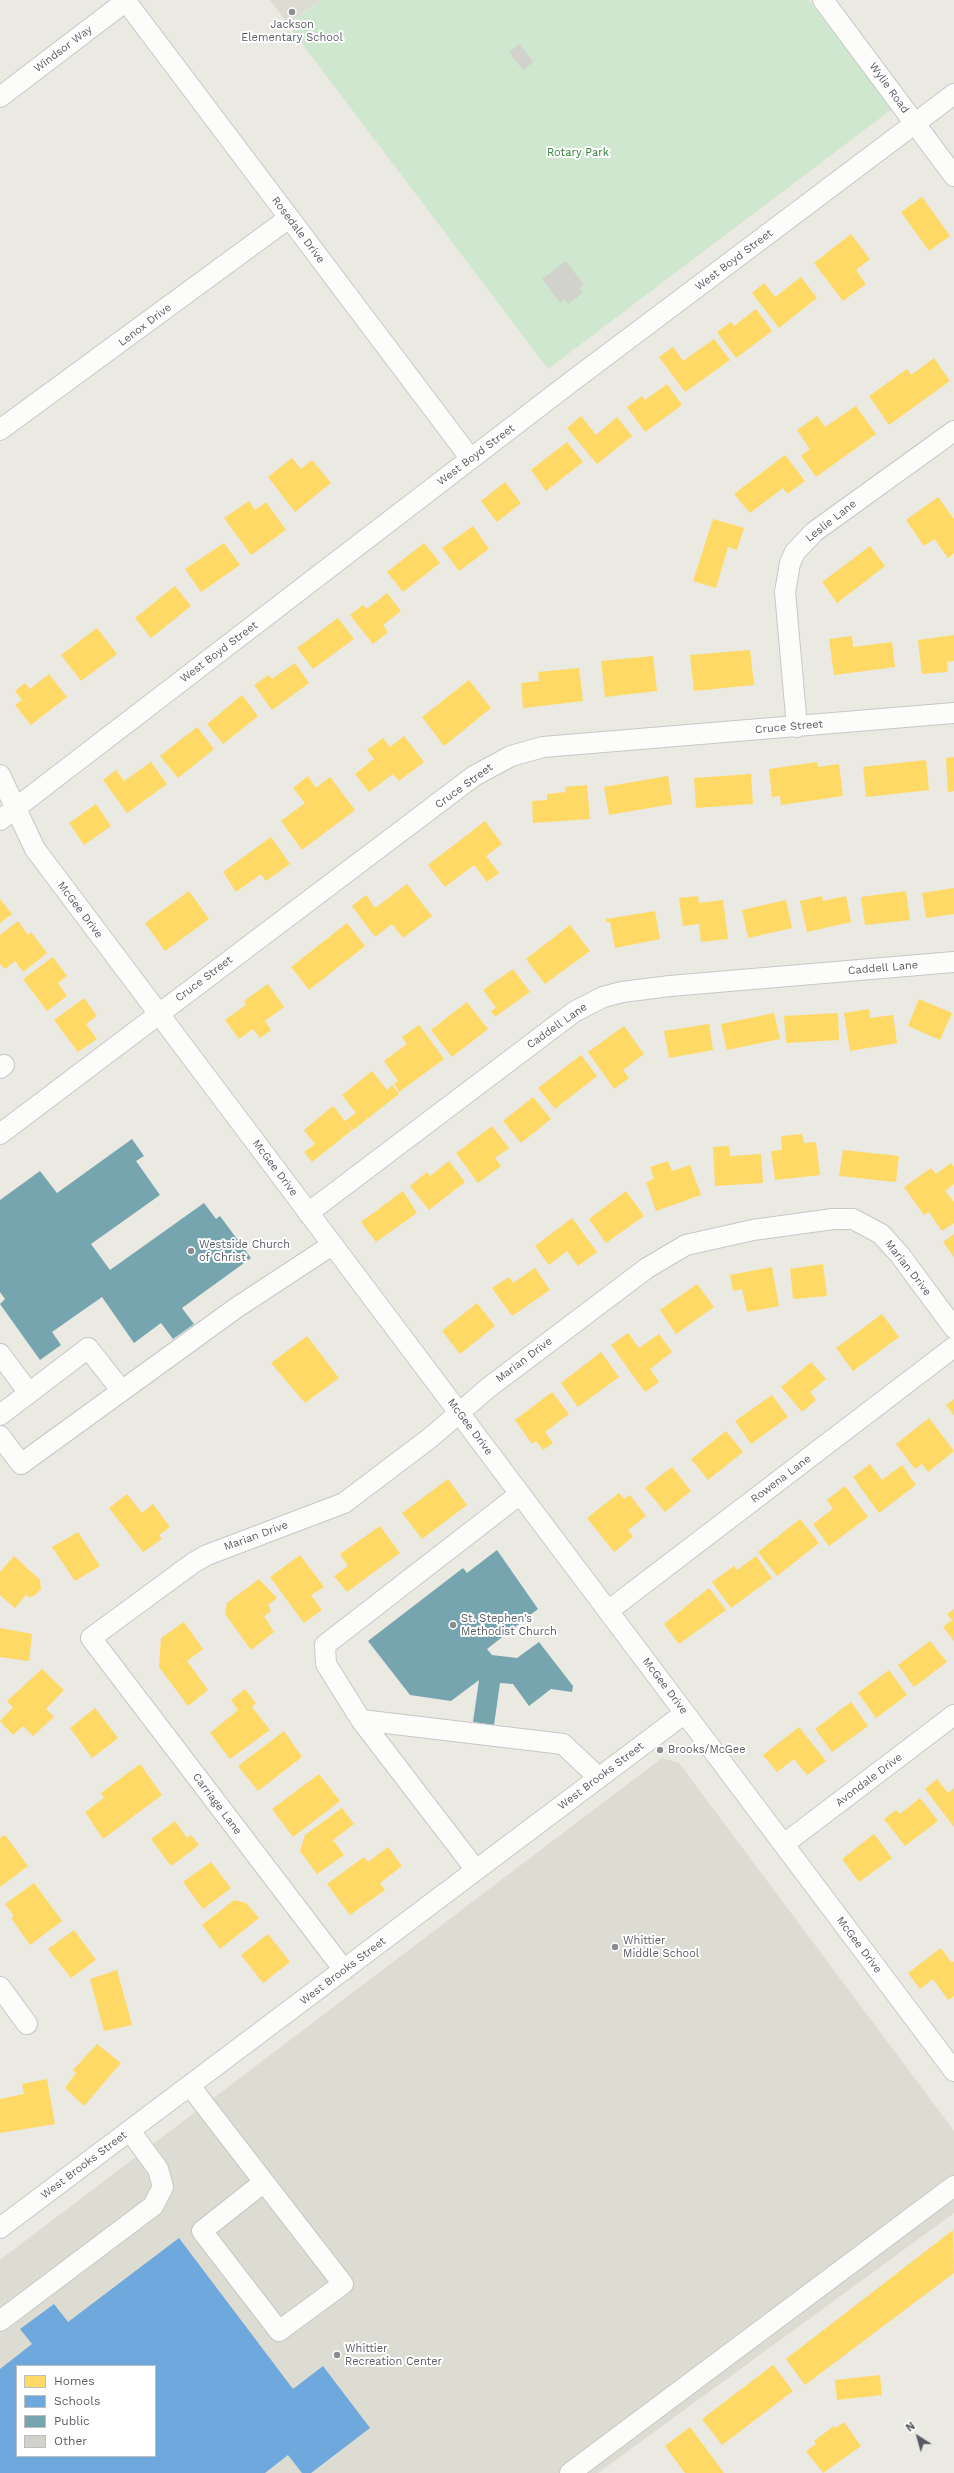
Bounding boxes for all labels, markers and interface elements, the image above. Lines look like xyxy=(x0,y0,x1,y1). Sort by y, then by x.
marker: Jackson Elementary School xyxy=(287,7,297,17)
place label: Jackson Elementary School xyxy=(241,18,343,44)
street label: Windsor Way xyxy=(31,23,95,75)
street label: Wylie Road xyxy=(866,60,912,116)
park label: Rotary Park xyxy=(547,146,609,160)
street label: Rosedale Drive xyxy=(269,194,327,266)
street label: West Boyd Street xyxy=(693,227,775,293)
street label: Lenox Drive xyxy=(116,301,174,349)
street label: West Boyd Street xyxy=(435,422,517,488)
street label: Leslie Lane xyxy=(803,497,859,545)
street label: West Boyd Street xyxy=(178,619,260,685)
street label: Cruce Street xyxy=(754,717,824,737)
street label: Cruce Street xyxy=(433,761,495,811)
street label: McGee Drive xyxy=(55,879,105,941)
street label: Cruce Street xyxy=(173,953,235,1005)
street label: Caddell Lane xyxy=(847,958,919,978)
street label: Caddell Lane xyxy=(524,1000,590,1052)
street label: McGee Drive xyxy=(250,1137,300,1199)
street label: Marian Drive xyxy=(882,1237,934,1299)
place label: Westside Church of Christ xyxy=(199,1238,290,1264)
marker: Westside Church of Christ xyxy=(186,1246,196,1256)
street label: Marian Drive xyxy=(493,1335,555,1385)
street label: McGee Drive xyxy=(445,1396,495,1458)
street label: Rowena Lane xyxy=(748,1452,814,1506)
street label: Marian Drive xyxy=(222,1518,290,1554)
place label: St. Stephen's Methodist Church xyxy=(461,1612,557,1638)
marker: St. Stephen's Methodist Church xyxy=(448,1620,458,1630)
street label: McGee Drive xyxy=(640,1655,690,1717)
street label: West Brooks Street xyxy=(555,1739,647,1813)
place label: Brooks/McGee xyxy=(668,1743,745,1757)
marker: Brooks/McGee xyxy=(655,1745,665,1755)
street label: Avondale Drive xyxy=(833,1751,905,1809)
street label: Carriage Lane xyxy=(190,1771,244,1837)
street label: McGee Drive xyxy=(834,1914,884,1976)
street label: West Brooks Street xyxy=(297,1934,389,2008)
place label: Whittier Middle School xyxy=(623,1934,699,1960)
marker: Whittier Middle School xyxy=(610,1942,620,1952)
street label: West Brooks Street xyxy=(38,2128,130,2202)
place label: Whittier Recreation Center xyxy=(345,2342,442,2368)
marker: Whittier Recreation Center xyxy=(332,2350,342,2360)
legend xyxy=(16,2365,156,2457)
text: Homes xyxy=(54,2374,95,2388)
text: Schools xyxy=(54,2394,100,2408)
text: Public xyxy=(54,2414,90,2428)
north arrow xyxy=(898,2417,938,2457)
text: N xyxy=(903,2419,918,2435)
text: Other xyxy=(54,2434,87,2448)

